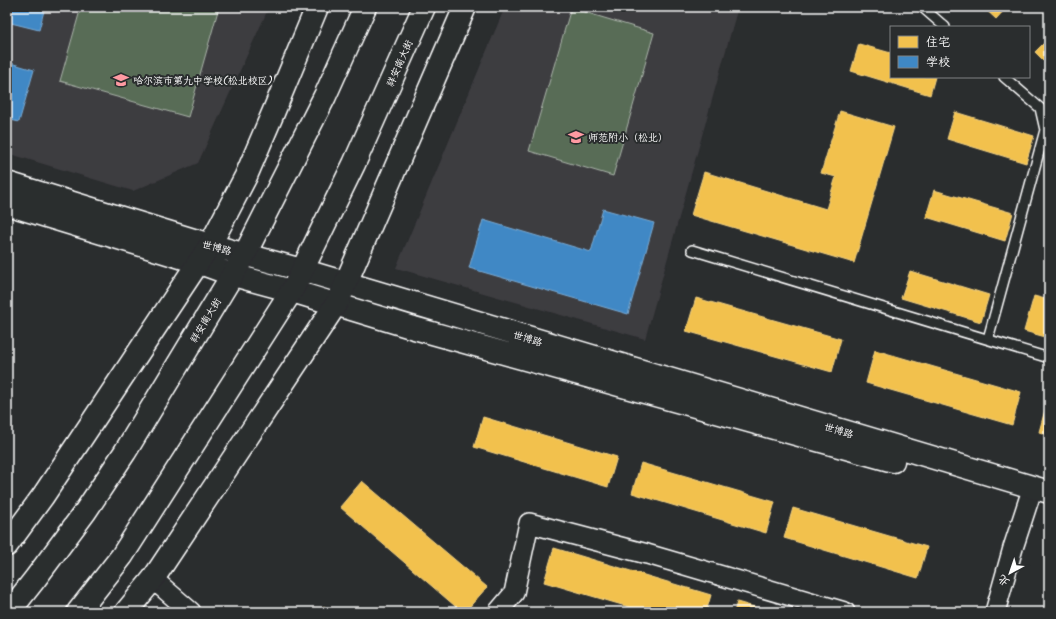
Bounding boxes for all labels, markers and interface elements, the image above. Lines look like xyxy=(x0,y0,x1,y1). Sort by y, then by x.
legend xyxy=(890,26,1030,78)
text: 住宅 xyxy=(926,33,950,52)
street label: 祥安南大街 xyxy=(382,37,417,89)
text: 学校 xyxy=(926,53,950,72)
school or university icon: 哈尔滨市第九中学校(松北校区) xyxy=(112,71,130,89)
place label: 哈尔滨市第九中学校(松北校区) xyxy=(133,73,273,89)
school or university icon: 师范附小（松北） xyxy=(567,128,585,146)
place label: 师范附小（松北） xyxy=(588,130,668,146)
street label: 世博路 xyxy=(200,236,233,260)
street label: 祥安南大街 xyxy=(186,295,226,346)
street label: 世博路 xyxy=(511,327,544,351)
street label: 世博路 xyxy=(822,419,855,443)
north arrow xyxy=(990,553,1030,593)
text: 北 xyxy=(994,569,1014,590)

